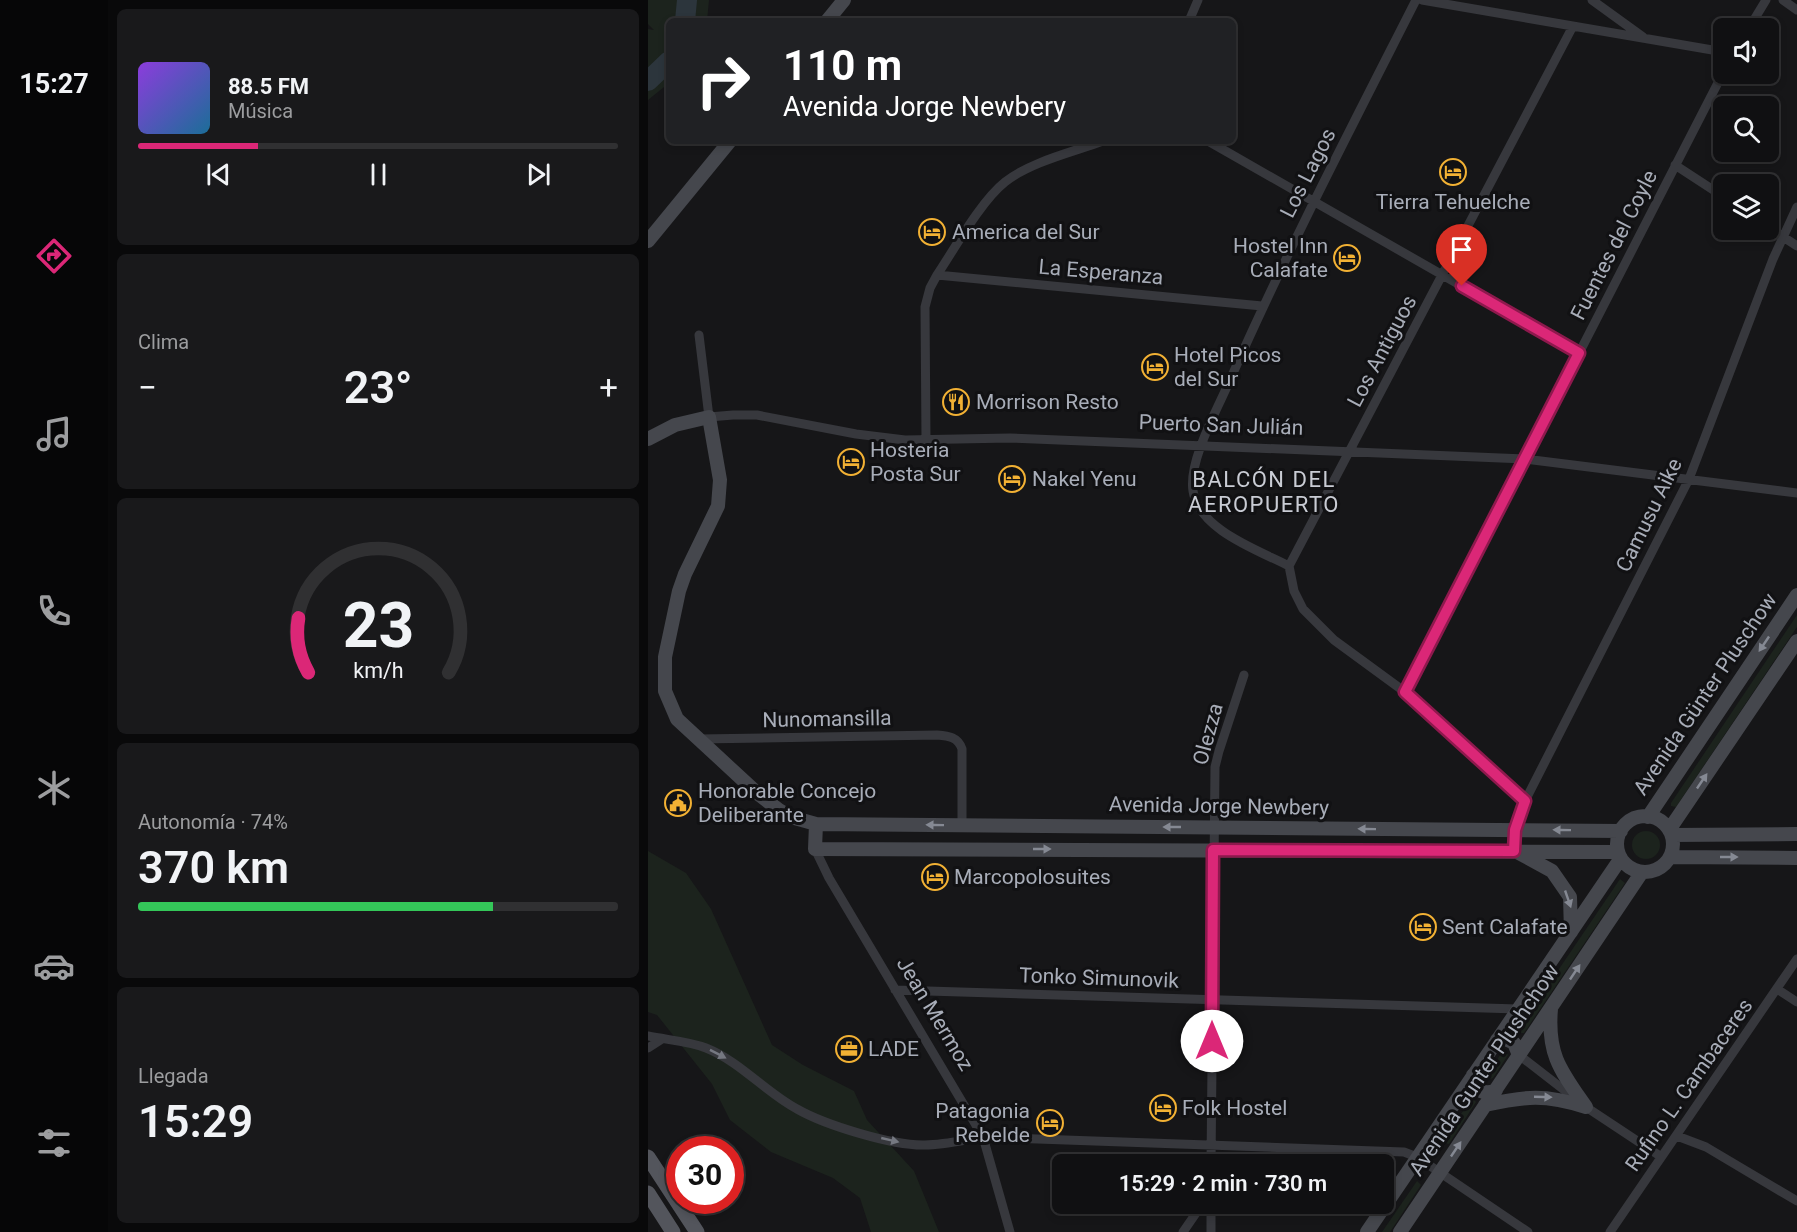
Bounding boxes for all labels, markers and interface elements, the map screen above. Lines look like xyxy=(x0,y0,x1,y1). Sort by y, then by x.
map controls xyxy=(1713,18,1779,240)
button: sound xyxy=(1713,18,1779,84)
text: 110 m xyxy=(783,41,902,90)
icon: right xyxy=(684,42,762,120)
text: 15:27 xyxy=(19,68,89,100)
text: 88.5 FM xyxy=(228,74,309,99)
text: Avenida Jorge Newbery xyxy=(783,91,1066,123)
button: search xyxy=(1713,96,1779,162)
text: Música xyxy=(228,99,293,123)
street label: Los Lagos xyxy=(1275,124,1341,222)
hotel icon: Tierra Tehuelche xyxy=(1438,157,1468,187)
icon: previous xyxy=(202,158,235,191)
icon: pause xyxy=(362,158,395,191)
icon: next xyxy=(522,158,555,191)
street label: Fuentes del Coyle xyxy=(1566,166,1662,324)
button: layers xyxy=(1713,174,1779,240)
place label: Tierra Tehuelche xyxy=(1376,190,1530,214)
hotel icon: America del Sur xyxy=(917,217,947,247)
place label: America del Sur xyxy=(952,220,1100,244)
pin xyxy=(1436,224,1487,286)
icon: arrive xyxy=(1445,233,1478,266)
place label: Hostel Inn Calafate xyxy=(1233,234,1328,282)
icon: directions xyxy=(33,235,75,277)
hotel icon: Hostel Inn Calafate xyxy=(1332,243,1362,273)
street label: La Esperanza xyxy=(1038,255,1164,289)
street label: Los Antiguos xyxy=(1343,291,1421,411)
text: Clima xyxy=(138,330,189,354)
place label: Hotel Picos del Sur xyxy=(1174,343,1281,391)
hotel icon: Hotel Picos del Sur xyxy=(1140,352,1170,382)
text: 23° xyxy=(344,361,412,414)
text: − xyxy=(138,368,157,407)
text: + xyxy=(599,368,618,407)
restaurant icon: Morrison Resto xyxy=(941,387,971,417)
place label: Morrison Resto xyxy=(976,390,1119,414)
street label: Puerto San Julián xyxy=(1138,410,1304,440)
icon: music xyxy=(33,413,75,455)
place label: Hosteria Posta Sur xyxy=(870,438,961,486)
hotel icon: Hosteria Posta Sur xyxy=(836,447,866,477)
street label: Camusu Aike xyxy=(1611,454,1687,576)
hotel icon: Nakel Yenu xyxy=(997,464,1027,494)
district label: BALCÓN DEL AEROPUERTO xyxy=(1188,466,1340,517)
place label: Nakel Yenu xyxy=(1032,467,1137,491)
street label: Avenida Günter Pluschow xyxy=(1628,588,1782,800)
text: 23 xyxy=(342,589,414,662)
icon: phone xyxy=(33,590,75,632)
one-way arrow xyxy=(1759,636,1770,652)
text: km/h xyxy=(353,658,403,683)
street label: Olezza xyxy=(1188,700,1228,768)
street label: Nunomansilla xyxy=(762,706,892,732)
icon: climate xyxy=(33,767,75,809)
one-way arrow xyxy=(1696,774,1708,790)
place label: Honorable Concejo Deliberante xyxy=(698,779,876,827)
public building icon: Honorable Concejo Deliberante xyxy=(663,788,693,818)
street label: Avenida Jorge Newbery xyxy=(1109,792,1329,820)
text: Autonomía · 74% xyxy=(138,810,288,834)
one-way arrow xyxy=(926,820,945,830)
one-way arrow xyxy=(1163,822,1182,832)
one-way arrow xyxy=(1358,824,1377,834)
one-way arrow xyxy=(1553,825,1572,835)
text: 370 km xyxy=(138,841,289,894)
one-way arrow xyxy=(1032,844,1051,854)
one-way arrow xyxy=(1719,852,1738,862)
hotel icon: Marcopolosuites xyxy=(920,862,950,892)
place label: Marcopolosuites xyxy=(954,865,1111,889)
one-way arrow xyxy=(1563,890,1573,908)
hotel icon: Sent Calafate xyxy=(1408,912,1438,942)
place label: Sent Calafate xyxy=(1442,915,1568,939)
icon: car xyxy=(33,945,75,987)
street label: Jean Mermoz xyxy=(892,953,978,1075)
street label: Avenida Gunter Plushchow xyxy=(1404,959,1564,1180)
street label: Tonko Simunovik xyxy=(1019,963,1180,993)
one-way arrow xyxy=(1569,964,1580,980)
street label: Rufino L. Cambaceres xyxy=(1620,994,1758,1176)
position arrow xyxy=(1180,1009,1244,1073)
office icon: LADE xyxy=(834,1034,864,1064)
place label: LADE xyxy=(868,1037,919,1061)
one-way arrow xyxy=(710,1049,727,1059)
text: Llegada xyxy=(138,1064,209,1088)
hotel icon: Folk Hostel xyxy=(1148,1093,1178,1123)
one-way arrow xyxy=(1533,1093,1552,1102)
text: 15:29 xyxy=(138,1095,253,1148)
place label: Folk Hostel xyxy=(1182,1096,1287,1120)
place label: Patagonia Rebelde xyxy=(935,1099,1030,1147)
hotel icon: Patagonia Rebelde xyxy=(1035,1108,1065,1138)
icon: filters xyxy=(33,1122,75,1164)
speed limit sign: 30 xyxy=(666,1136,744,1214)
one-way arrow xyxy=(881,1136,899,1146)
one-way arrow xyxy=(1450,1141,1462,1157)
text: 15:29 · 2 min · 730 m xyxy=(1119,1171,1327,1196)

